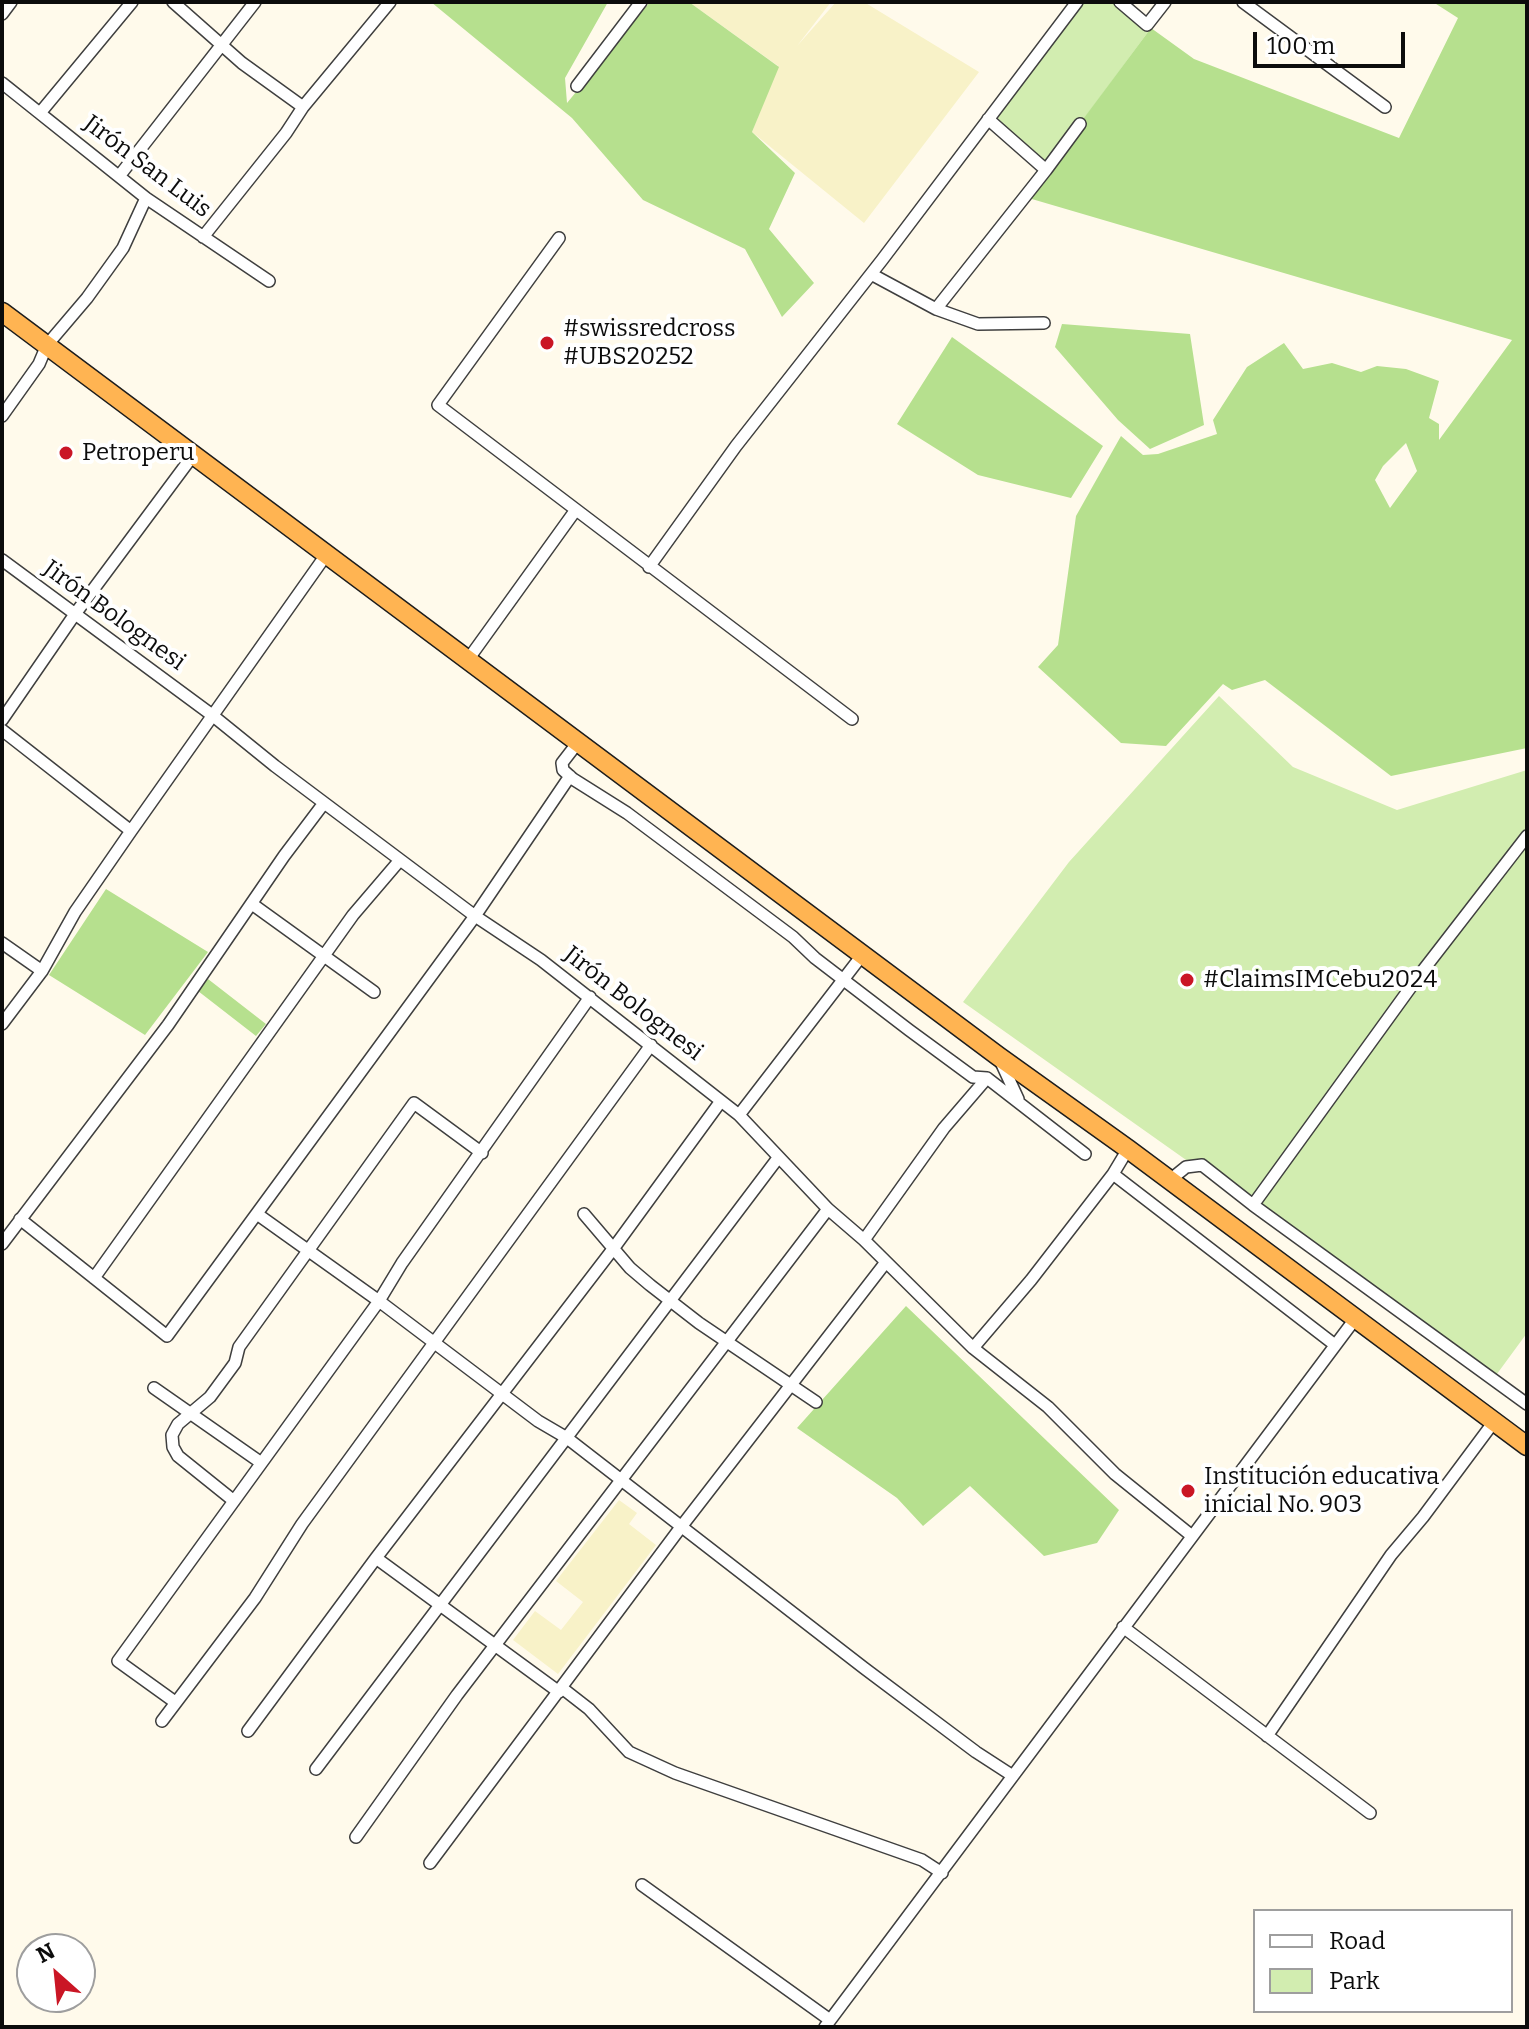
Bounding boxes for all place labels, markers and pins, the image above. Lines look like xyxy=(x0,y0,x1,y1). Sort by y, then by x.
place label: #swissredcross #UBS20252 xyxy=(563,315,735,371)
marker: #swissredcross #UBS20252 xyxy=(538,334,556,352)
place label: Petroperu xyxy=(82,439,194,467)
marker: Petroperu xyxy=(57,444,75,462)
place label: #ClaimsIMCebu2024 xyxy=(1203,966,1437,994)
marker: #ClaimsIMCebu2024 xyxy=(1178,971,1196,989)
place label: Institución educativa inicial No. 903 xyxy=(1204,1463,1439,1519)
marker: Institución educativa inicial No. 903 xyxy=(1179,1482,1197,1500)

